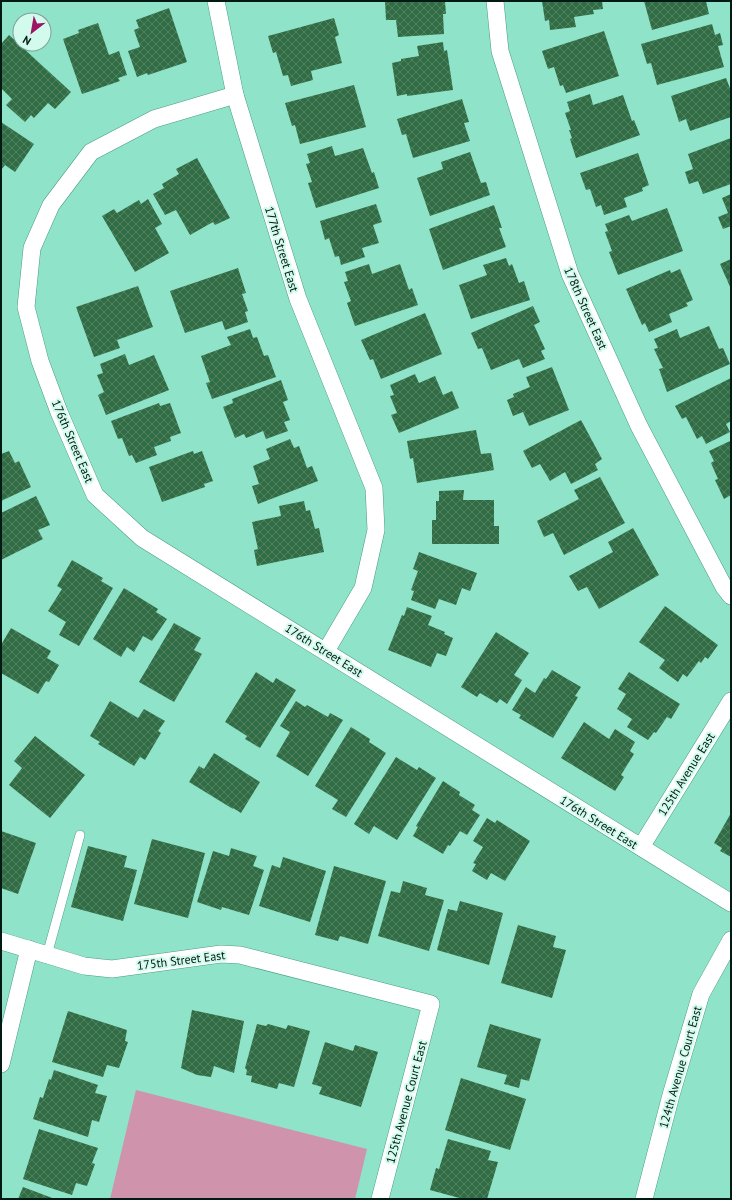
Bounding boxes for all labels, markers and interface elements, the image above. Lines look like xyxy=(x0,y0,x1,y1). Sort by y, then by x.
north arrow xyxy=(12,12,52,52)
text: N xyxy=(20,33,34,48)
street label: 177th Street East xyxy=(262,204,302,294)
street label: 178th Street East xyxy=(561,264,611,352)
street label: 176th Street East xyxy=(49,397,97,485)
street label: 176th Street East xyxy=(282,620,366,680)
street label: 125th Avenue East xyxy=(654,730,718,818)
street label: 176th Street East xyxy=(557,792,641,852)
street label: 175th Street East xyxy=(136,947,226,973)
street label: 124th Avenue Court East xyxy=(655,1004,705,1130)
street label: 125th Avenue Court East xyxy=(382,1039,430,1165)

